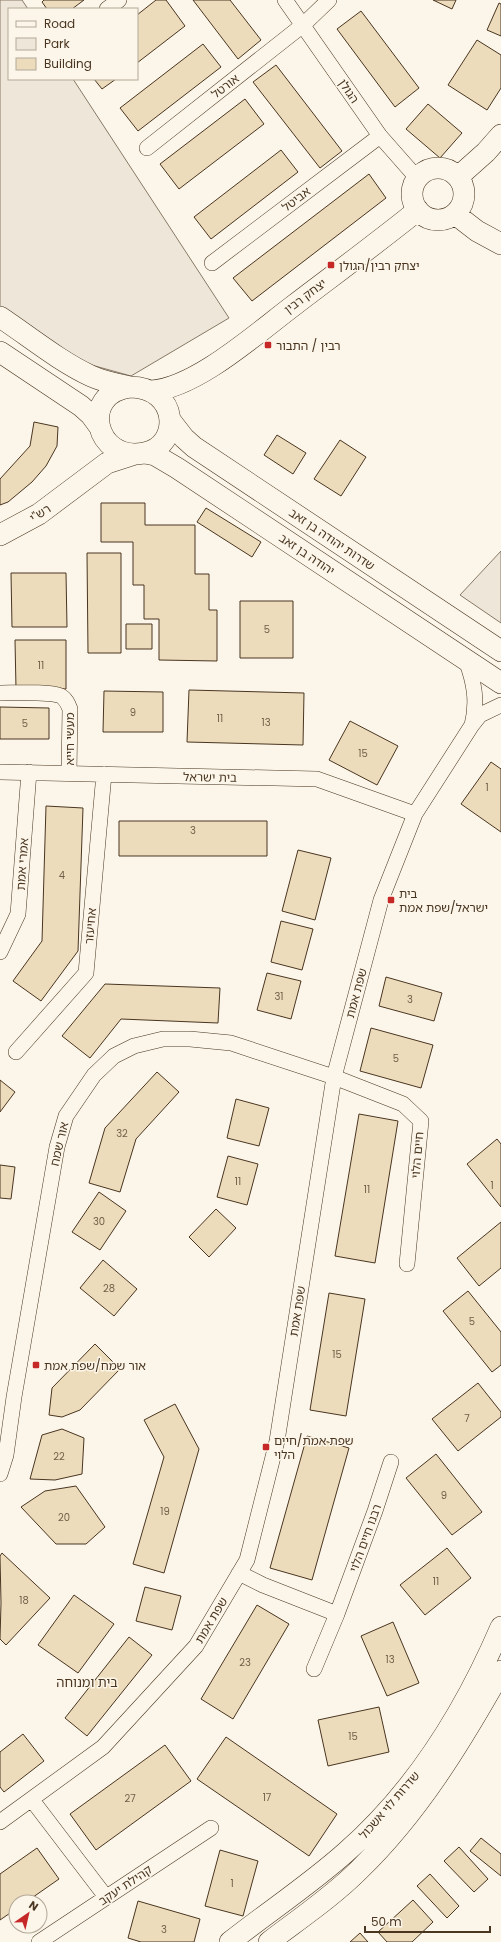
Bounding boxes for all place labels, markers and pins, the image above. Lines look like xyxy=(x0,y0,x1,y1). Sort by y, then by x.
place label: יצחק רבין/הגולן xyxy=(339,257,420,274)
marker: יצחק רבין/הגולן xyxy=(326,260,336,270)
place label: רבין / התבור xyxy=(276,337,341,354)
marker: רבין / התבור xyxy=(263,340,273,350)
place label: בית ישראל/שפת אמת xyxy=(399,885,488,916)
marker: בית ישראל/שפת אמת xyxy=(386,895,396,905)
place label: אור שמח/שפת אמת xyxy=(44,1357,146,1374)
marker: אור שמח/שפת אמת xyxy=(31,1360,41,1370)
place label: שפת אמת/חיים הלוי xyxy=(274,1432,354,1463)
marker: שפת אמת/חיים הלוי xyxy=(261,1442,271,1452)

